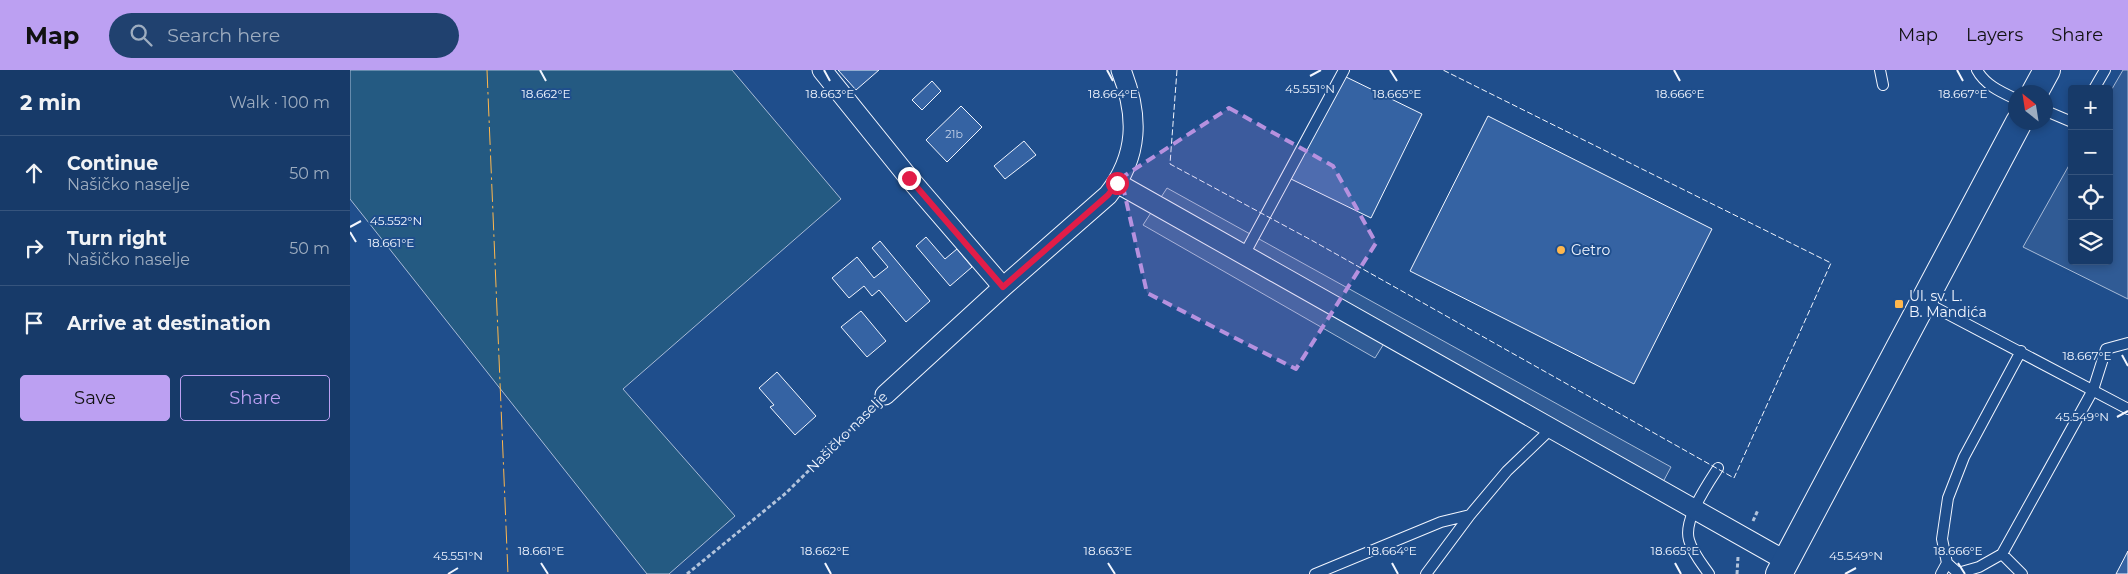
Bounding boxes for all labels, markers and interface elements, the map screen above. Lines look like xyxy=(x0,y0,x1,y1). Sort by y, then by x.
search box xyxy=(109,13,459,58)
text: Map xyxy=(25,21,79,50)
icon: search xyxy=(127,21,155,49)
text: Search here xyxy=(167,24,280,47)
text: Map xyxy=(1898,24,1938,46)
text: Layers xyxy=(1966,24,2023,46)
text: Share xyxy=(2051,24,2103,46)
text: 45.551°N xyxy=(1285,81,1335,96)
north arrow xyxy=(2008,85,2053,130)
map controls xyxy=(2068,85,2113,265)
button: + xyxy=(2068,85,2113,130)
text: 18.662°E xyxy=(521,86,571,101)
text: 18.663°E xyxy=(806,86,854,101)
text: 18.664°E xyxy=(1088,86,1138,101)
text: 18.665°E xyxy=(1373,86,1421,101)
text: 18.666°E xyxy=(1655,86,1705,101)
text: 18.667°E xyxy=(1938,86,1988,101)
text: 2 min xyxy=(20,90,81,115)
text: Walk · 100 m xyxy=(229,93,330,112)
house number: 21b xyxy=(945,127,963,141)
button: − xyxy=(2068,130,2113,175)
text: Continue xyxy=(67,152,158,175)
icon: ahead xyxy=(20,159,48,187)
text: 50 m xyxy=(289,164,330,183)
route end xyxy=(898,167,921,190)
route start xyxy=(1106,172,1129,195)
text: Našičko naselje xyxy=(67,175,190,194)
button: locate xyxy=(2068,175,2113,220)
text: 45.552°N xyxy=(370,213,422,228)
button: layers xyxy=(2068,220,2113,265)
text: Turn right xyxy=(67,227,167,250)
icon: right xyxy=(20,234,48,262)
text: 18.661°E xyxy=(368,235,414,250)
text: 50 m xyxy=(289,239,330,258)
place label: Getro xyxy=(1571,241,1610,259)
marker: Getro xyxy=(1555,244,1567,256)
text: Našičko naselje xyxy=(67,250,190,269)
place label: Ul. sv. L. B. Mandića xyxy=(1909,287,1987,321)
marker: Ul. sv. L. B. Mandića xyxy=(1893,298,1905,310)
icon: arrive xyxy=(20,309,48,337)
text: Arrive at destination xyxy=(67,312,271,335)
text: 18.667°E xyxy=(2062,348,2112,363)
button: Save xyxy=(20,375,170,421)
button: Share xyxy=(180,375,330,421)
street label: Našičko naselje xyxy=(803,388,891,476)
text: 45.549°N xyxy=(2055,409,2109,424)
text: 18.661°E xyxy=(518,543,564,558)
text: 18.662°E xyxy=(800,543,850,558)
text: 18.663°E xyxy=(1084,543,1132,558)
text: 18.664°E xyxy=(1367,543,1417,558)
text: 18.665°E xyxy=(1651,543,1699,558)
text: 18.666°E xyxy=(1933,543,1983,558)
text: 45.551°N xyxy=(433,548,483,563)
text: 45.549°N xyxy=(1829,548,1883,563)

